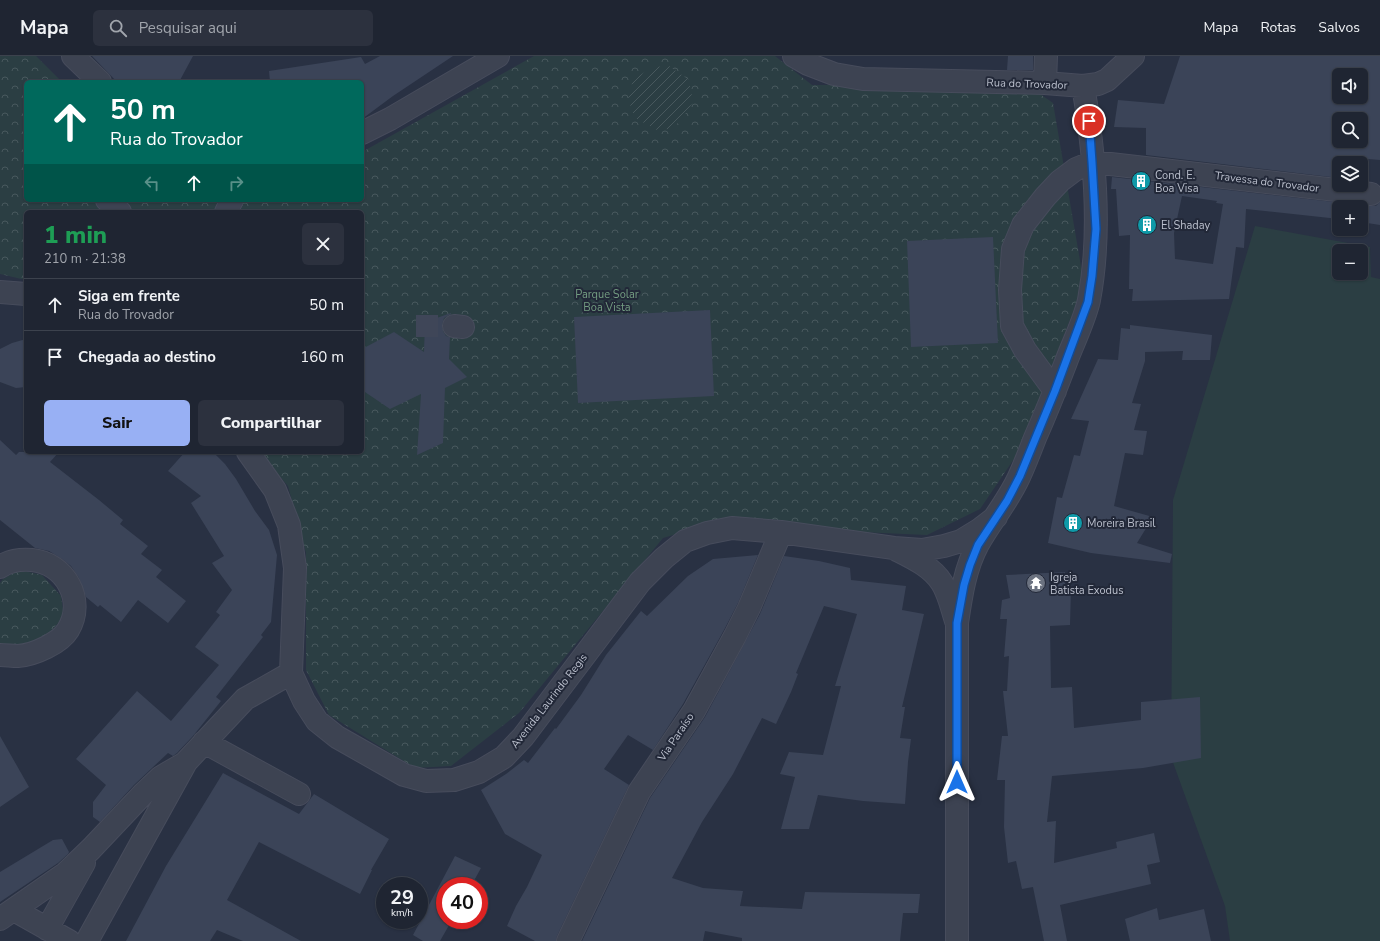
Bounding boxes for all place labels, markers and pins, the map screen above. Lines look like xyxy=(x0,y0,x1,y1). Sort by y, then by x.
pin xyxy=(1072,104,1106,138)
place label: Cond. E. Boa Visa xyxy=(1155,168,1199,196)
building icon: Cond. E. Boa Visa xyxy=(1130,170,1152,192)
building icon: El Shaday xyxy=(1136,214,1158,236)
place label: El Shaday xyxy=(1161,218,1211,233)
building icon: Moreira Brasil xyxy=(1062,512,1084,534)
place label: Moreira Brasil xyxy=(1087,516,1156,531)
place label: Igreja Batista Exodus xyxy=(1050,570,1123,598)
temple icon: Igreja Batista Exodus xyxy=(1025,572,1047,594)

